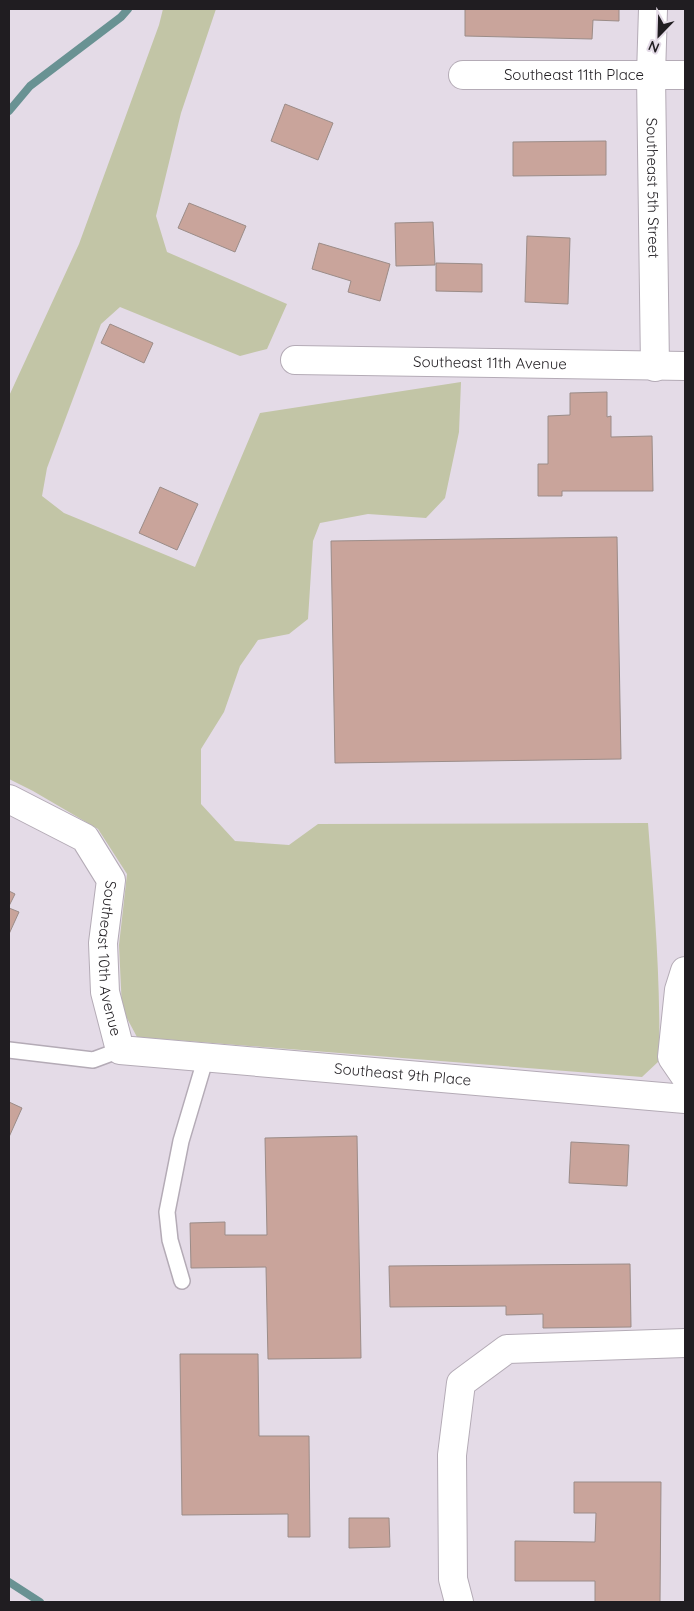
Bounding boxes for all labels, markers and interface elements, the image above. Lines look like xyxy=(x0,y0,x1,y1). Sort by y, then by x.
north arrow xyxy=(634,10,684,60)
text: N xyxy=(646,37,662,57)
street label: Southeast 11th Place xyxy=(504,65,644,84)
street label: Southeast 5th Street xyxy=(643,118,664,258)
street label: Southeast 11th Avenue xyxy=(413,352,567,373)
street label: Southeast 10th Avenue xyxy=(94,879,126,1038)
street label: Southeast 9th Place xyxy=(333,1059,472,1089)

